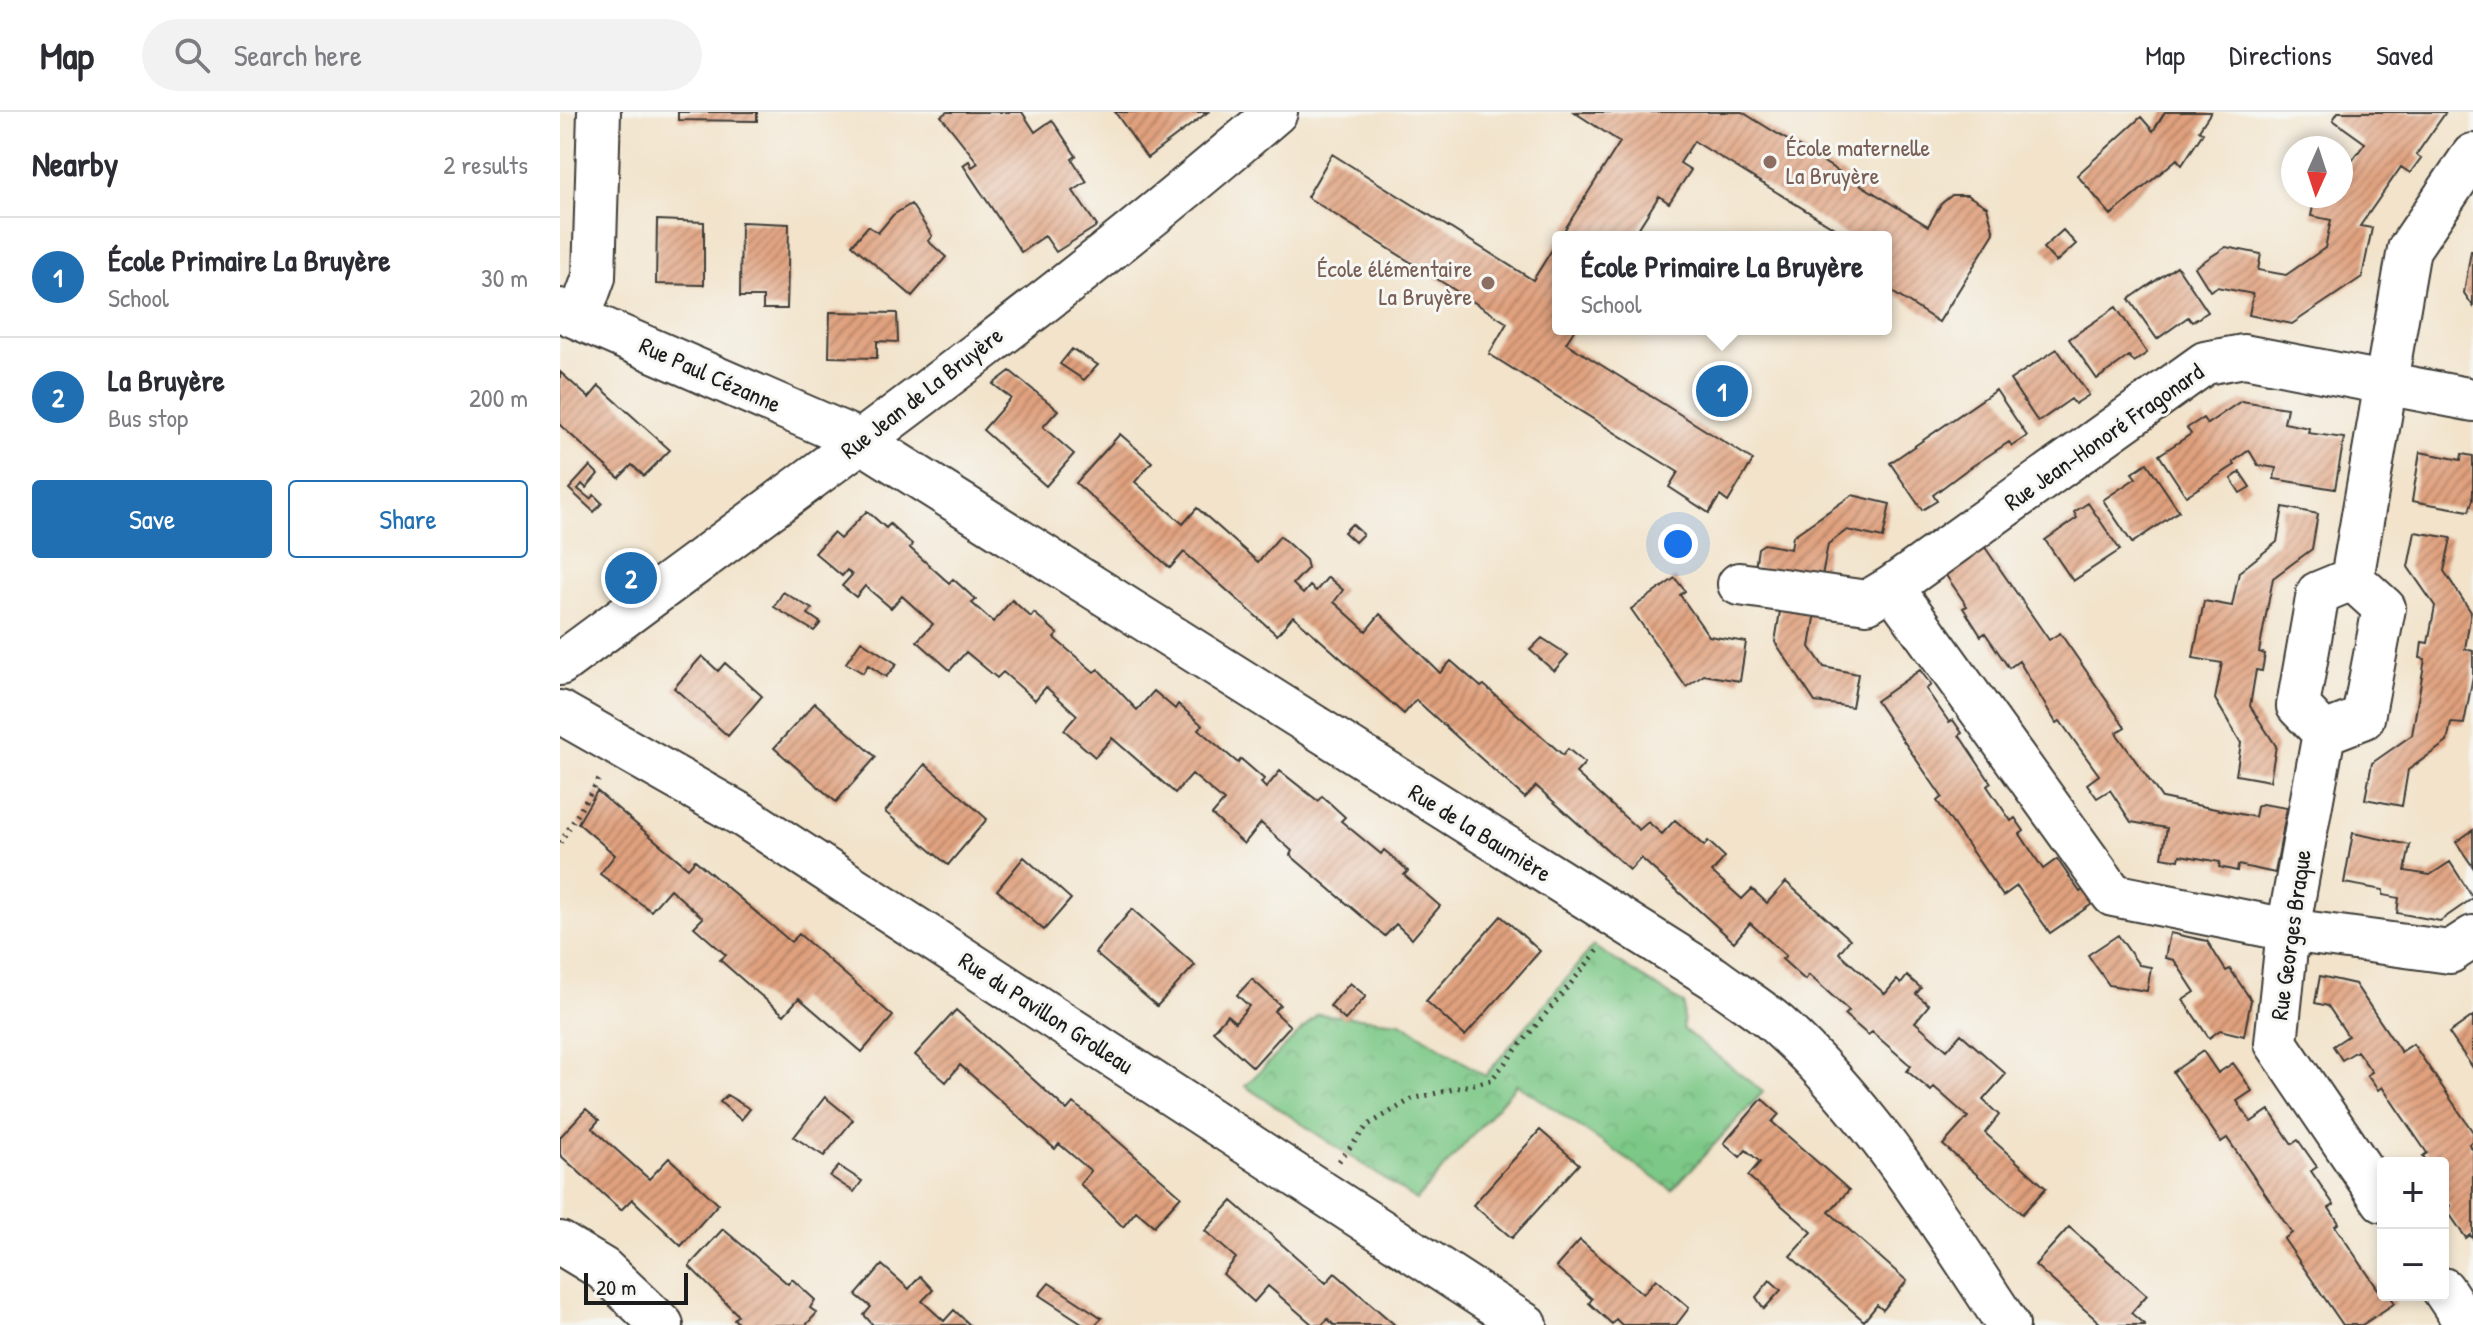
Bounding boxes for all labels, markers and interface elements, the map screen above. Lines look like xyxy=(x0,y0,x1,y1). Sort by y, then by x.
search box xyxy=(142,19,702,91)
text: Map xyxy=(40,29,94,81)
icon: search xyxy=(170,33,214,77)
text: Search here xyxy=(234,35,362,75)
text: Map xyxy=(2145,36,2185,74)
text: Directions xyxy=(2229,36,2332,74)
text: Saved xyxy=(2376,36,2433,74)
place label: École maternelle La Bruyère xyxy=(1786,131,1931,191)
north arrow xyxy=(2281,136,2353,208)
text: Nearby xyxy=(32,141,118,187)
text: 2 results xyxy=(443,147,528,182)
marker: École maternelle La Bruyère xyxy=(1761,153,1779,171)
popup xyxy=(1552,231,1892,335)
text: École Primaire La Bruyère xyxy=(108,240,390,280)
text: École Primaire La Bruyère xyxy=(1581,246,1863,286)
place label: École élémentaire La Bruyère xyxy=(1317,252,1472,312)
text: 1 xyxy=(53,260,63,295)
text: 30 m xyxy=(481,260,528,295)
marker: École élémentaire La Bruyère xyxy=(1479,274,1497,292)
text: School xyxy=(108,280,169,315)
text: School xyxy=(1581,286,1642,321)
street label: Rue Jean de La Bruyère xyxy=(834,319,1009,466)
street label: Rue Paul Cézanne xyxy=(635,329,787,420)
street label: Rue Jean-Honoré Fragonard xyxy=(1997,355,2209,517)
text: La Bruyère xyxy=(108,360,225,400)
pin: 1 xyxy=(1696,361,1748,421)
text: 2 xyxy=(52,380,64,415)
text: 200 m xyxy=(469,380,528,415)
text: Bus stop xyxy=(108,400,188,435)
button: Save xyxy=(32,480,272,558)
button: Share xyxy=(288,480,528,558)
your location xyxy=(1658,524,1698,564)
pin: 2 xyxy=(605,548,657,608)
street label: Rue de la Baumière xyxy=(1403,776,1558,889)
street label: Rue Georges Braque xyxy=(2262,847,2318,1022)
street label: Rue du Pavillon Grolleau xyxy=(953,944,1140,1081)
map controls xyxy=(2377,1157,2449,1301)
button: + xyxy=(2377,1157,2449,1229)
button: − xyxy=(2377,1229,2449,1301)
scale bar xyxy=(584,1269,688,1305)
text: 20 m xyxy=(596,1272,636,1302)

